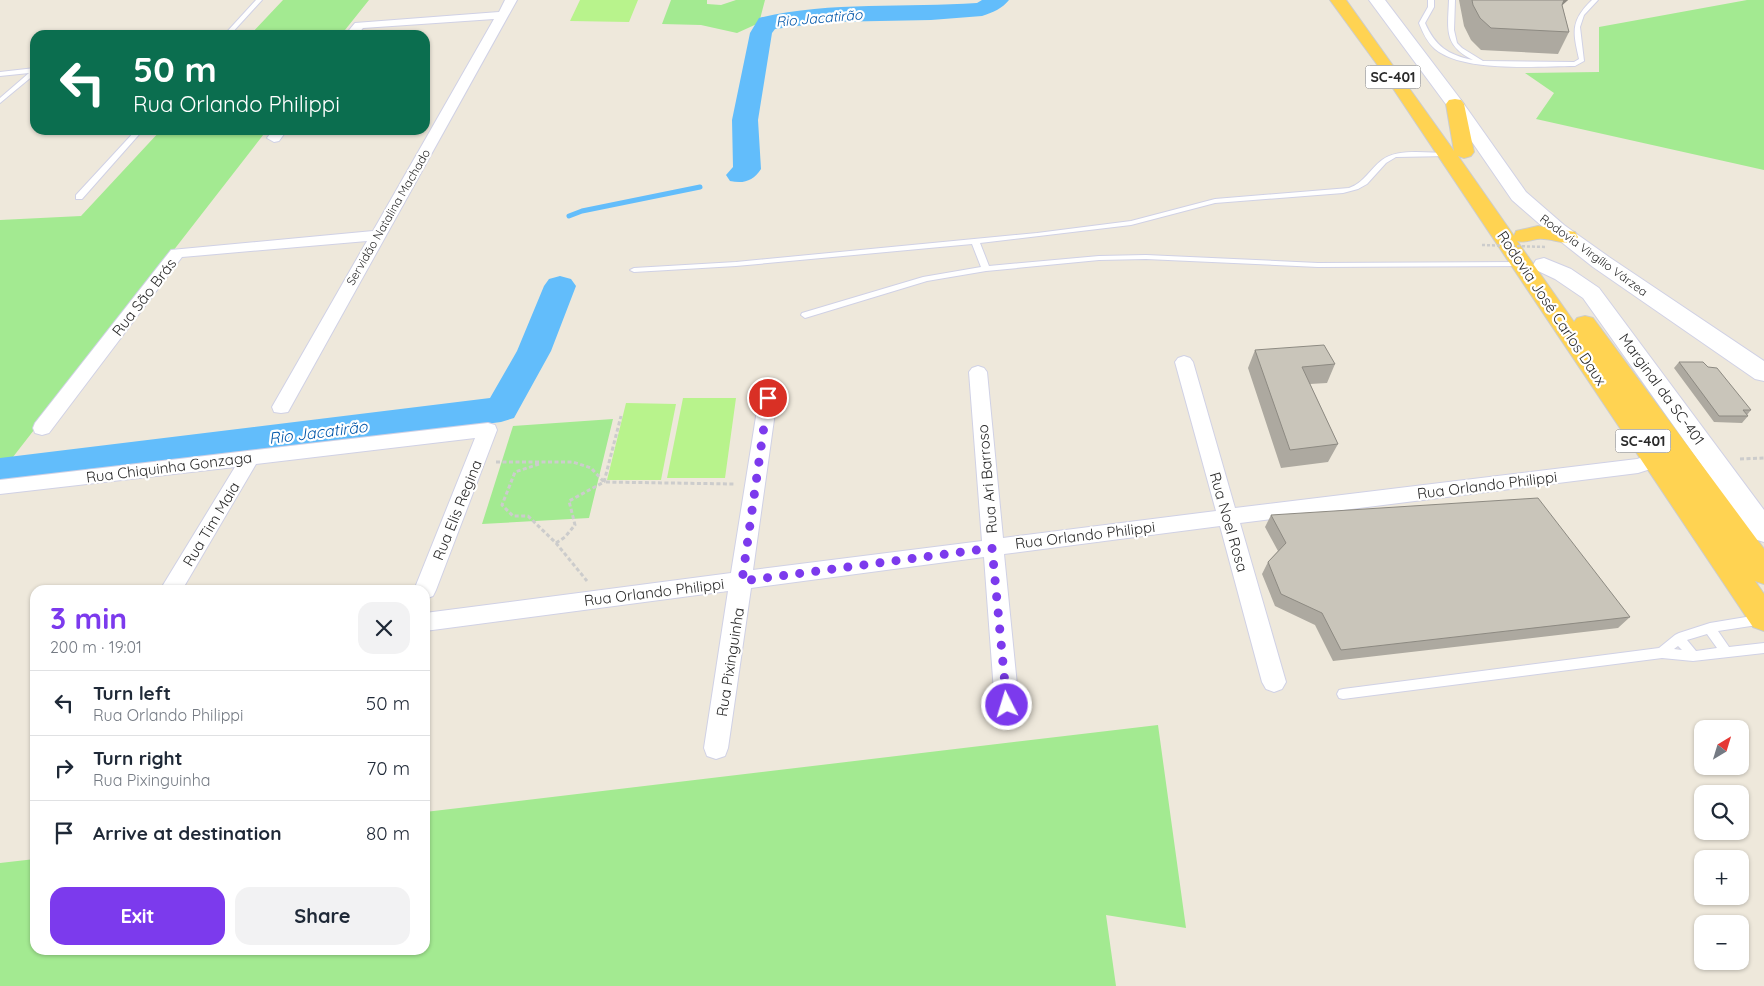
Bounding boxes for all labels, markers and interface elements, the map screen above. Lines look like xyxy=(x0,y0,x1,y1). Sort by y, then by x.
water label: Rio Jacatirão xyxy=(775,5,864,31)
text: 50 m xyxy=(133,47,217,91)
icon: left xyxy=(50,50,115,115)
road number: SC-401 xyxy=(1366,66,1420,88)
text: Rua Orlando Philippi xyxy=(133,90,340,118)
street label: Servidão Natalina Machado xyxy=(343,146,433,288)
street label: Rodovia Virgílio Várzea xyxy=(1537,211,1651,299)
street label: Rodovia José Carlos Daux xyxy=(1493,227,1611,389)
street label: Rua São Brás xyxy=(108,254,180,340)
street label: Marginal da SC-401 xyxy=(1615,330,1709,448)
pin xyxy=(747,377,789,419)
icon: arrive xyxy=(754,384,782,412)
water label: Rio Jacatirão xyxy=(268,416,370,448)
street label: Rua Ari Barroso xyxy=(973,424,1001,534)
road number: SC-401 xyxy=(1616,430,1670,452)
street label: Rua Chiquinha Gonzaga xyxy=(85,447,253,487)
street label: Rua Elis Regina xyxy=(428,457,486,563)
street label: Rua Orlando Philippi xyxy=(1416,467,1558,503)
street label: Rua Noel Rosa xyxy=(1206,470,1252,574)
street label: Rua Tim Maia xyxy=(178,478,244,570)
street label: Rua Orlando Philippi xyxy=(1014,517,1156,553)
street label: Rua Orlando Philippi xyxy=(583,574,725,610)
text: 3 min xyxy=(50,599,127,637)
button: close xyxy=(358,602,410,654)
street label: Rua Pixinguinha xyxy=(712,606,748,718)
text: 200 m · 19:01 xyxy=(50,637,142,657)
position arrow xyxy=(980,678,1032,730)
text: Turn left xyxy=(93,681,171,705)
icon: left xyxy=(50,689,78,717)
text: 50 m xyxy=(366,691,410,715)
text: Rua Orlando Philippi xyxy=(93,705,243,725)
north arrow xyxy=(1694,720,1749,775)
map controls xyxy=(1694,720,1749,970)
text: Turn right xyxy=(93,746,182,770)
icon: right xyxy=(50,754,78,782)
text: 70 m xyxy=(366,756,410,780)
text: Rua Pixinguinha xyxy=(93,770,211,790)
button: search xyxy=(1694,785,1749,840)
icon: arrive xyxy=(50,819,78,847)
text: Arrive at destination xyxy=(93,821,282,845)
text: 80 m xyxy=(366,821,410,845)
button: + xyxy=(1694,850,1749,905)
button: Exit xyxy=(50,887,225,945)
button: Share xyxy=(235,887,410,945)
button: − xyxy=(1694,915,1749,970)

